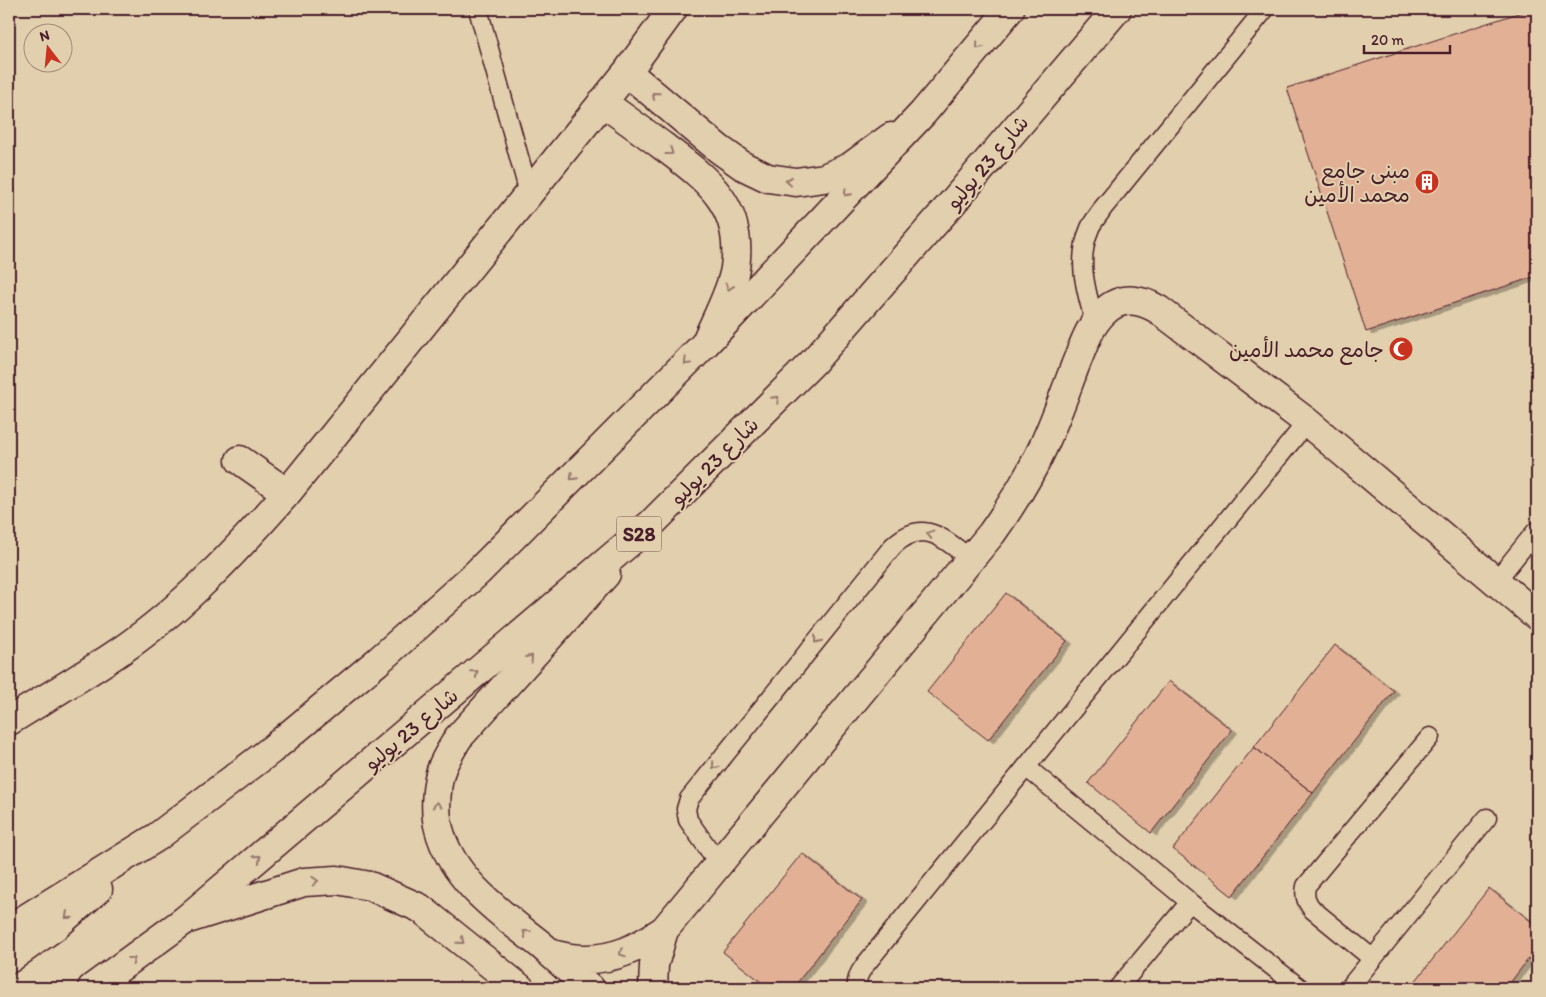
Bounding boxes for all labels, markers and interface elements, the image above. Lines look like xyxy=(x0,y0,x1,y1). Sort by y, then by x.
north arrow xyxy=(22,22,72,72)
scale bar xyxy=(1364,22,1450,54)
text: N xyxy=(38,27,51,45)
text: 20 m xyxy=(1371,31,1405,49)
one-way arrow xyxy=(976,40,984,49)
one-way arrow xyxy=(652,92,661,101)
street label: شارع 23 يوليو xyxy=(940,110,1036,217)
one-way arrow xyxy=(664,146,674,155)
place label: مبنى جامع محمد الأمين xyxy=(1304,158,1410,207)
building icon: مبنى جامع محمد الأمين xyxy=(1414,169,1440,195)
one-way arrow xyxy=(785,176,793,187)
one-way arrow xyxy=(844,188,853,197)
one-way arrow xyxy=(725,282,735,291)
place label: جامع محمد الأمين xyxy=(1229,336,1384,365)
mosque icon: جامع محمد الأمين xyxy=(1388,336,1414,362)
one-way arrow xyxy=(684,356,693,365)
one-way arrow xyxy=(770,396,779,405)
street label: شارع 23 يوليو xyxy=(664,412,766,513)
one-way arrow xyxy=(570,472,579,481)
road number: S28 xyxy=(616,516,662,552)
one-way arrow xyxy=(925,529,934,540)
one-way arrow xyxy=(815,634,823,643)
one-way arrow xyxy=(524,654,533,663)
one-way arrow xyxy=(470,670,479,679)
street label: شارع 23 يوليو xyxy=(358,683,465,778)
one-way arrow xyxy=(713,760,721,769)
one-way arrow xyxy=(431,801,442,809)
one-way arrow xyxy=(253,855,262,864)
one-way arrow xyxy=(312,876,319,886)
one-way arrow xyxy=(64,910,73,919)
one-way arrow xyxy=(523,930,532,939)
one-way arrow xyxy=(455,935,464,943)
one-way arrow xyxy=(618,947,626,957)
one-way arrow xyxy=(126,957,136,966)

